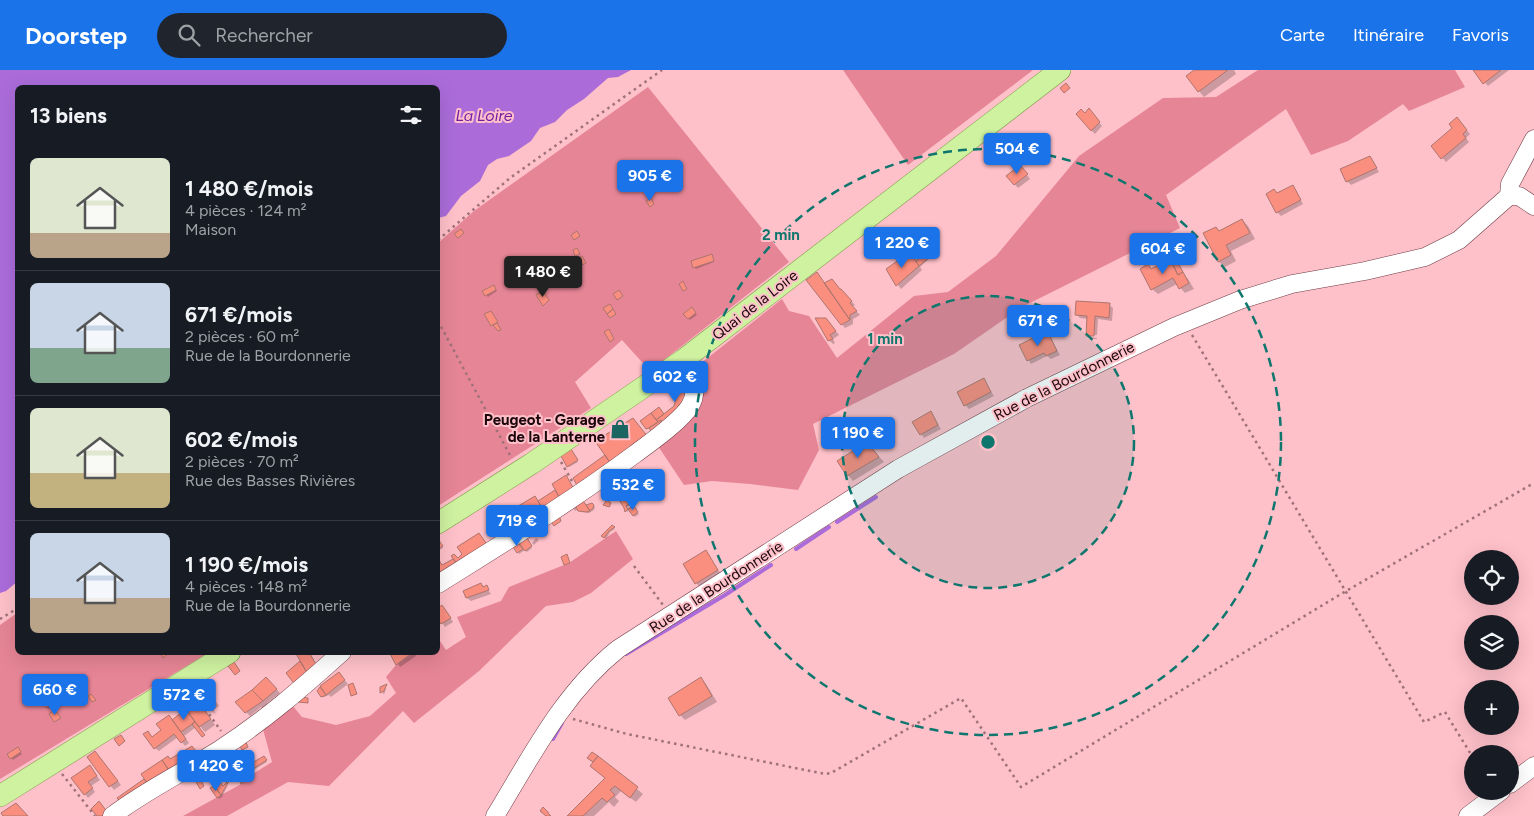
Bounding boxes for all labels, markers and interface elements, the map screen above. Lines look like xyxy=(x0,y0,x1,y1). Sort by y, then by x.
search box xyxy=(157,13,507,58)
text: Doorstep xyxy=(25,21,127,50)
icon: search xyxy=(175,21,203,49)
text: Rechercher xyxy=(215,24,313,47)
text: Carte xyxy=(1280,24,1325,46)
text: Itinéraire xyxy=(1353,24,1424,46)
text: Favoris xyxy=(1452,24,1509,46)
icon: filters xyxy=(397,101,425,129)
text: 13 biens xyxy=(30,103,107,128)
water label: La Loire xyxy=(455,106,513,125)
pin: 504 € xyxy=(982,132,1052,175)
text: 504 € xyxy=(995,139,1039,158)
pin: 905 € xyxy=(615,160,685,202)
text: 905 € xyxy=(628,166,672,185)
text: 1 480 €/mois xyxy=(185,176,313,201)
icon: home xyxy=(70,178,130,238)
text: 4 pièces · 124 m² xyxy=(185,201,306,220)
text: Maison xyxy=(185,220,236,239)
text: 2 min xyxy=(762,226,800,244)
pin: 1 220 € xyxy=(856,226,948,269)
pin: 604 € xyxy=(1128,232,1198,275)
text: 1 220 € xyxy=(875,233,929,252)
text: 604 € xyxy=(1141,239,1185,258)
pin: 1 480 € xyxy=(497,256,589,298)
text: 1 480 € xyxy=(515,262,571,281)
street label: Quai de la Loire xyxy=(709,266,801,344)
text: 671 €/mois xyxy=(185,302,292,327)
icon: home xyxy=(70,303,130,363)
pin: 671 € xyxy=(1003,304,1073,347)
text: 671 € xyxy=(1018,311,1058,330)
text: 2 pièces · 60 m² xyxy=(185,327,299,346)
text: 1 min xyxy=(867,330,903,348)
street label: Rue de la Bourdonnerie xyxy=(991,338,1137,424)
text: Rue de la Bourdonnerie xyxy=(185,346,351,365)
pin: 602 € xyxy=(640,360,710,403)
text: 602 € xyxy=(653,367,697,386)
place label: Peugeot - Garage de la Lanterne xyxy=(484,411,606,446)
pin: 1 190 € xyxy=(812,416,904,459)
shop icon: Peugeot - Garage de la Lanterne xyxy=(609,418,631,440)
text: 1 190 € xyxy=(832,423,884,442)
text: 602 €/mois xyxy=(185,427,297,452)
icon: home xyxy=(70,428,130,488)
centre of rings xyxy=(979,433,997,451)
text: 2 pièces · 70 m² xyxy=(185,452,299,471)
pin: 532 € xyxy=(598,468,668,511)
text: Rue des Basses Rivières xyxy=(185,471,355,490)
text: 532 € xyxy=(612,475,654,494)
pin: 719 € xyxy=(482,504,552,547)
text: 719 € xyxy=(497,511,537,530)
street label: Rue de la Bourdonnerie xyxy=(646,537,786,637)
map controls xyxy=(1464,550,1519,800)
button: locate xyxy=(1464,550,1519,605)
text: 1 190 €/mois xyxy=(185,552,308,577)
icon: home xyxy=(70,553,130,613)
text: 4 pièces · 148 m² xyxy=(185,577,307,596)
text: Rue de la Bourdonnerie xyxy=(185,596,351,615)
button: layers xyxy=(1464,615,1519,670)
pin: 660 € xyxy=(20,674,90,716)
pin: 572 € xyxy=(149,678,219,721)
text: 660 € xyxy=(33,680,77,699)
button: + xyxy=(1464,680,1519,735)
text: 572 € xyxy=(163,685,205,704)
button: − xyxy=(1464,745,1519,800)
pin: 1 420 € xyxy=(170,750,262,792)
text: 1 420 € xyxy=(188,756,244,775)

